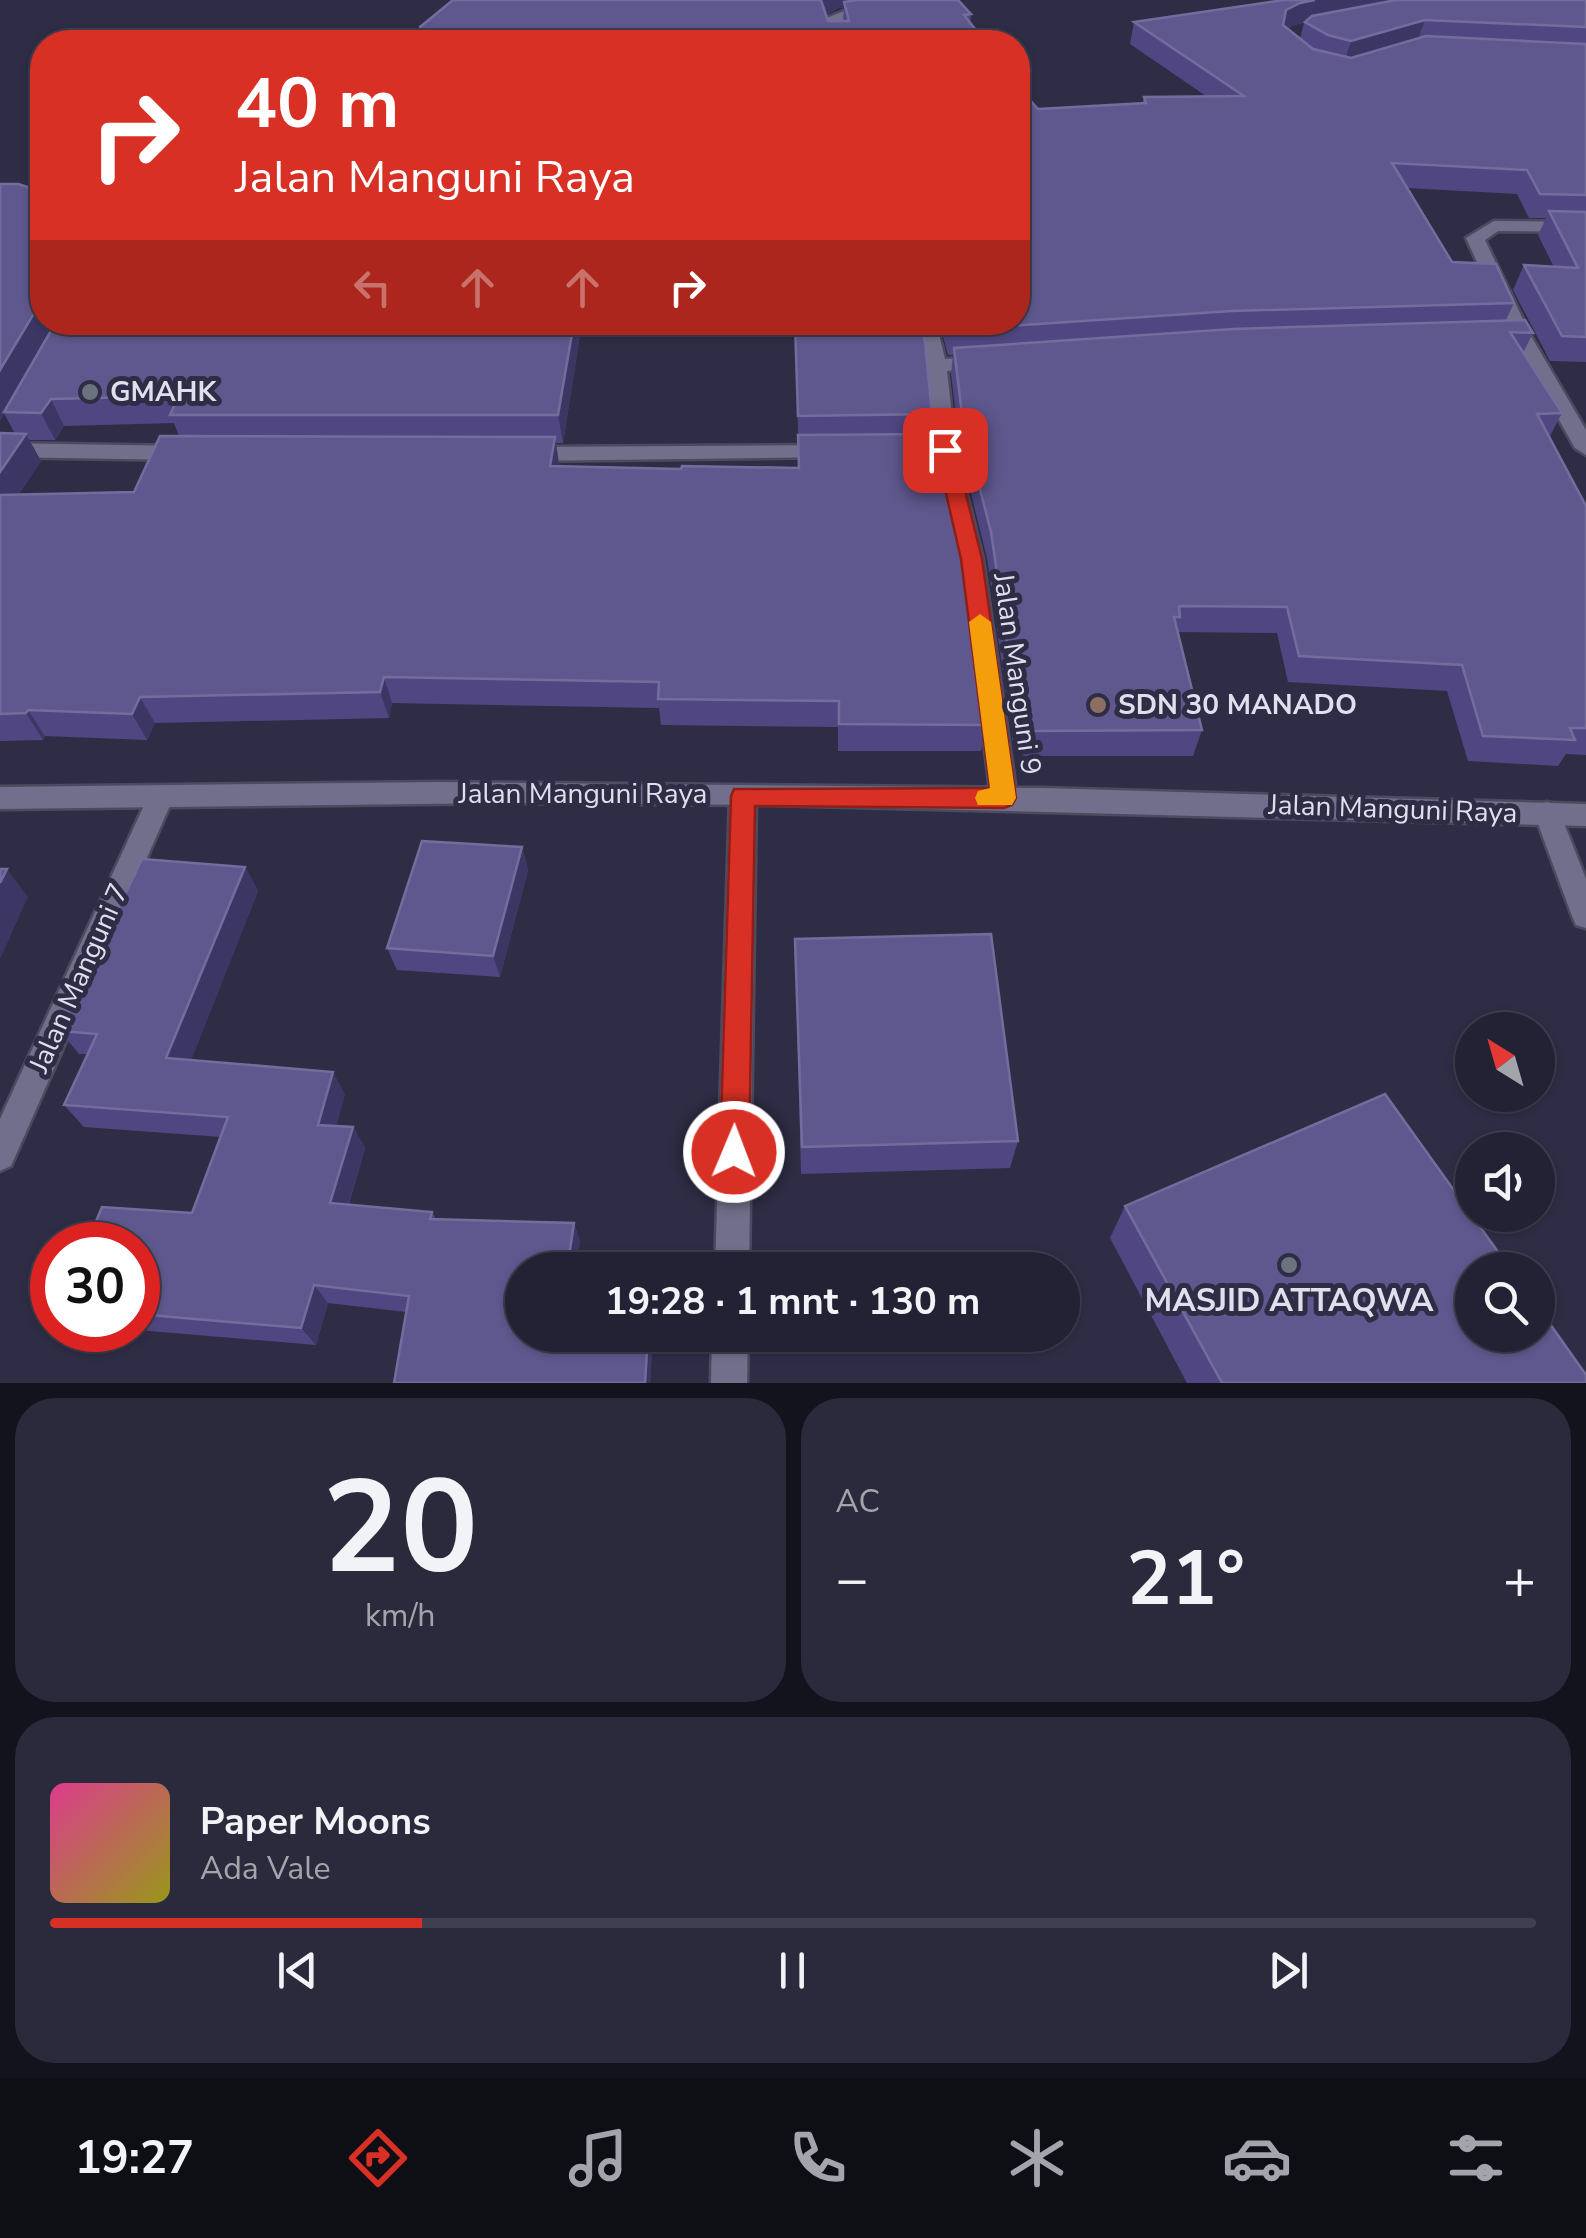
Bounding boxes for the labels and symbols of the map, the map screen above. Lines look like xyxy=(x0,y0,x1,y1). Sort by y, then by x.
place label: GMAHK xyxy=(110,373,217,411)
marker: GMAHK xyxy=(79,381,101,403)
pin xyxy=(903,408,988,493)
street label: Jalan Manguni 9 xyxy=(984,570,1050,777)
place label: SDN 30 MANADO xyxy=(1118,686,1357,724)
marker: SDN 30 MANADO xyxy=(1087,694,1109,716)
street label: Jalan Manguni Raya xyxy=(458,775,707,813)
street label: Jalan Manguni Raya xyxy=(1267,786,1518,832)
street label: Jalan Manguni 7 xyxy=(20,877,138,1080)
north arrow xyxy=(1455,1012,1555,1112)
position arrow xyxy=(682,1100,786,1204)
speed limit sign: 30 xyxy=(30,1222,160,1352)
marker: MASJID ATTAQWA xyxy=(1278,1254,1300,1276)
place label: MASJID ATTAQWA xyxy=(1145,1279,1434,1322)

